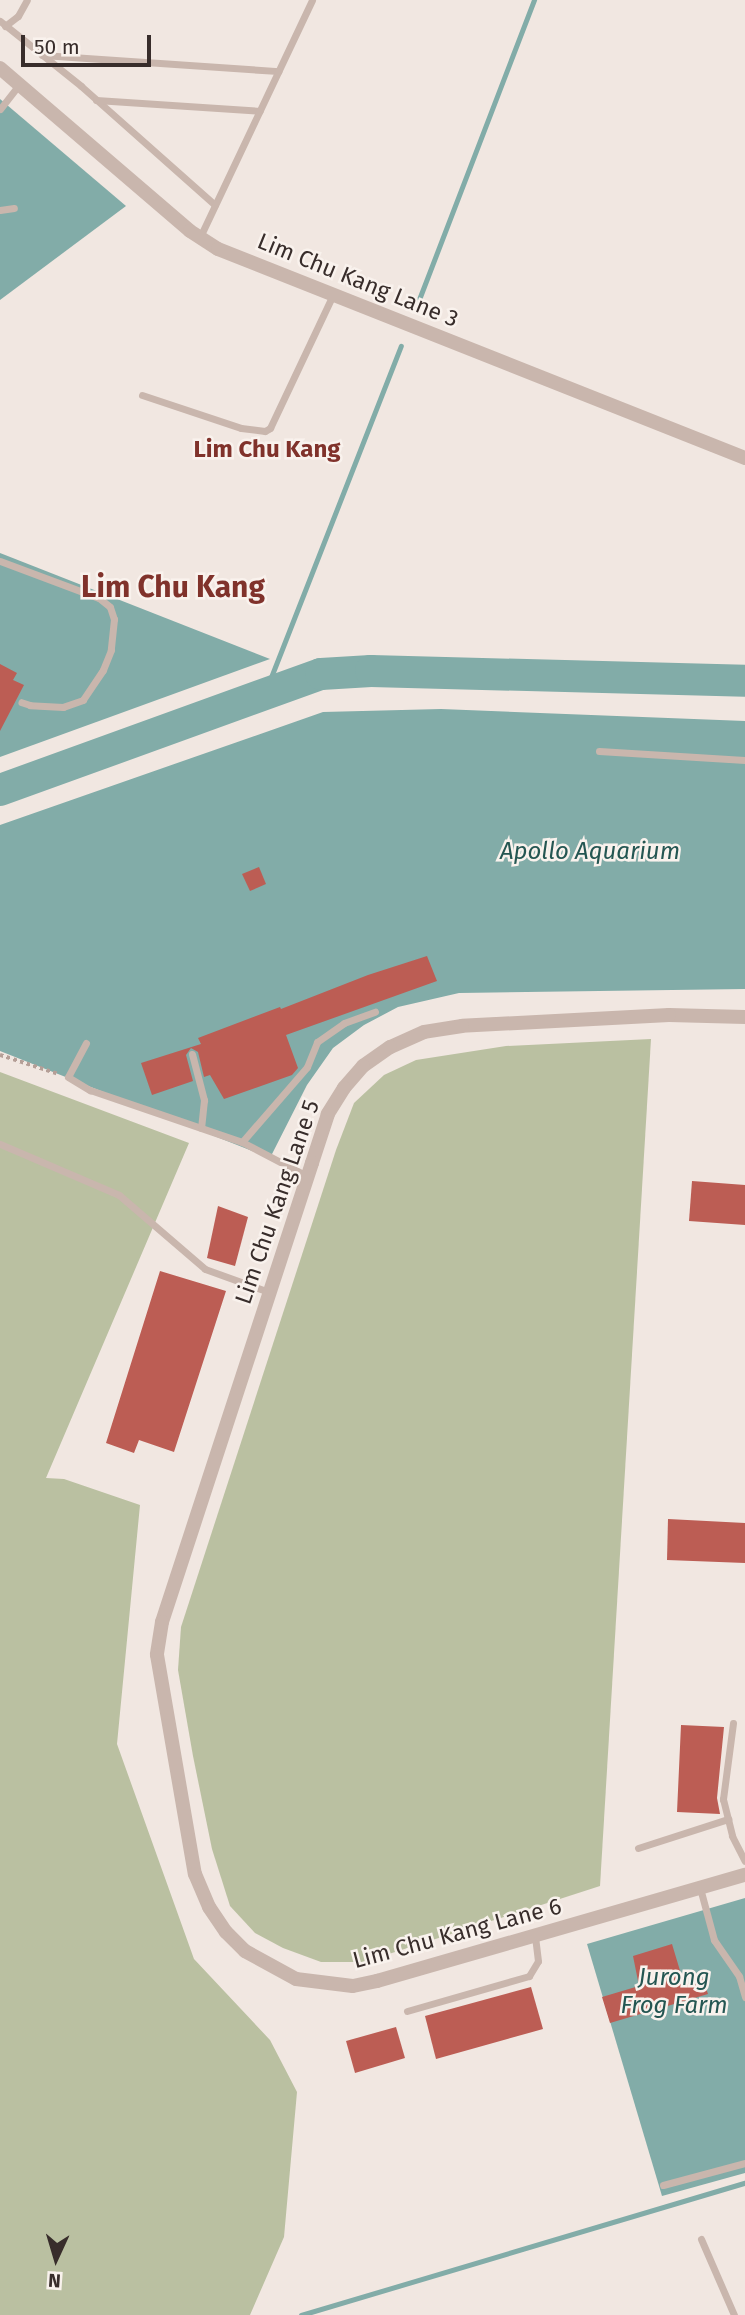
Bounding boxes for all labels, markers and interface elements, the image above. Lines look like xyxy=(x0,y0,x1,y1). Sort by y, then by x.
scale bar xyxy=(24,21,154,65)
text: 50 m xyxy=(34,34,80,60)
street label: Lim Chu Kang Lane 3 xyxy=(254,227,462,333)
district label: Lim Chu Kang xyxy=(193,436,341,464)
district label: Lim Chu Kang xyxy=(81,569,265,605)
water label: Apollo Aquarium xyxy=(500,838,680,866)
street label: Lim Chu Kang Lane 5 xyxy=(229,1096,325,1308)
street label: Lim Chu Kang Lane 6 xyxy=(350,1892,564,1974)
water label: Jurong Frog Farm xyxy=(620,1964,728,2020)
north arrow xyxy=(21,2224,91,2294)
text: N xyxy=(47,2269,62,2292)

